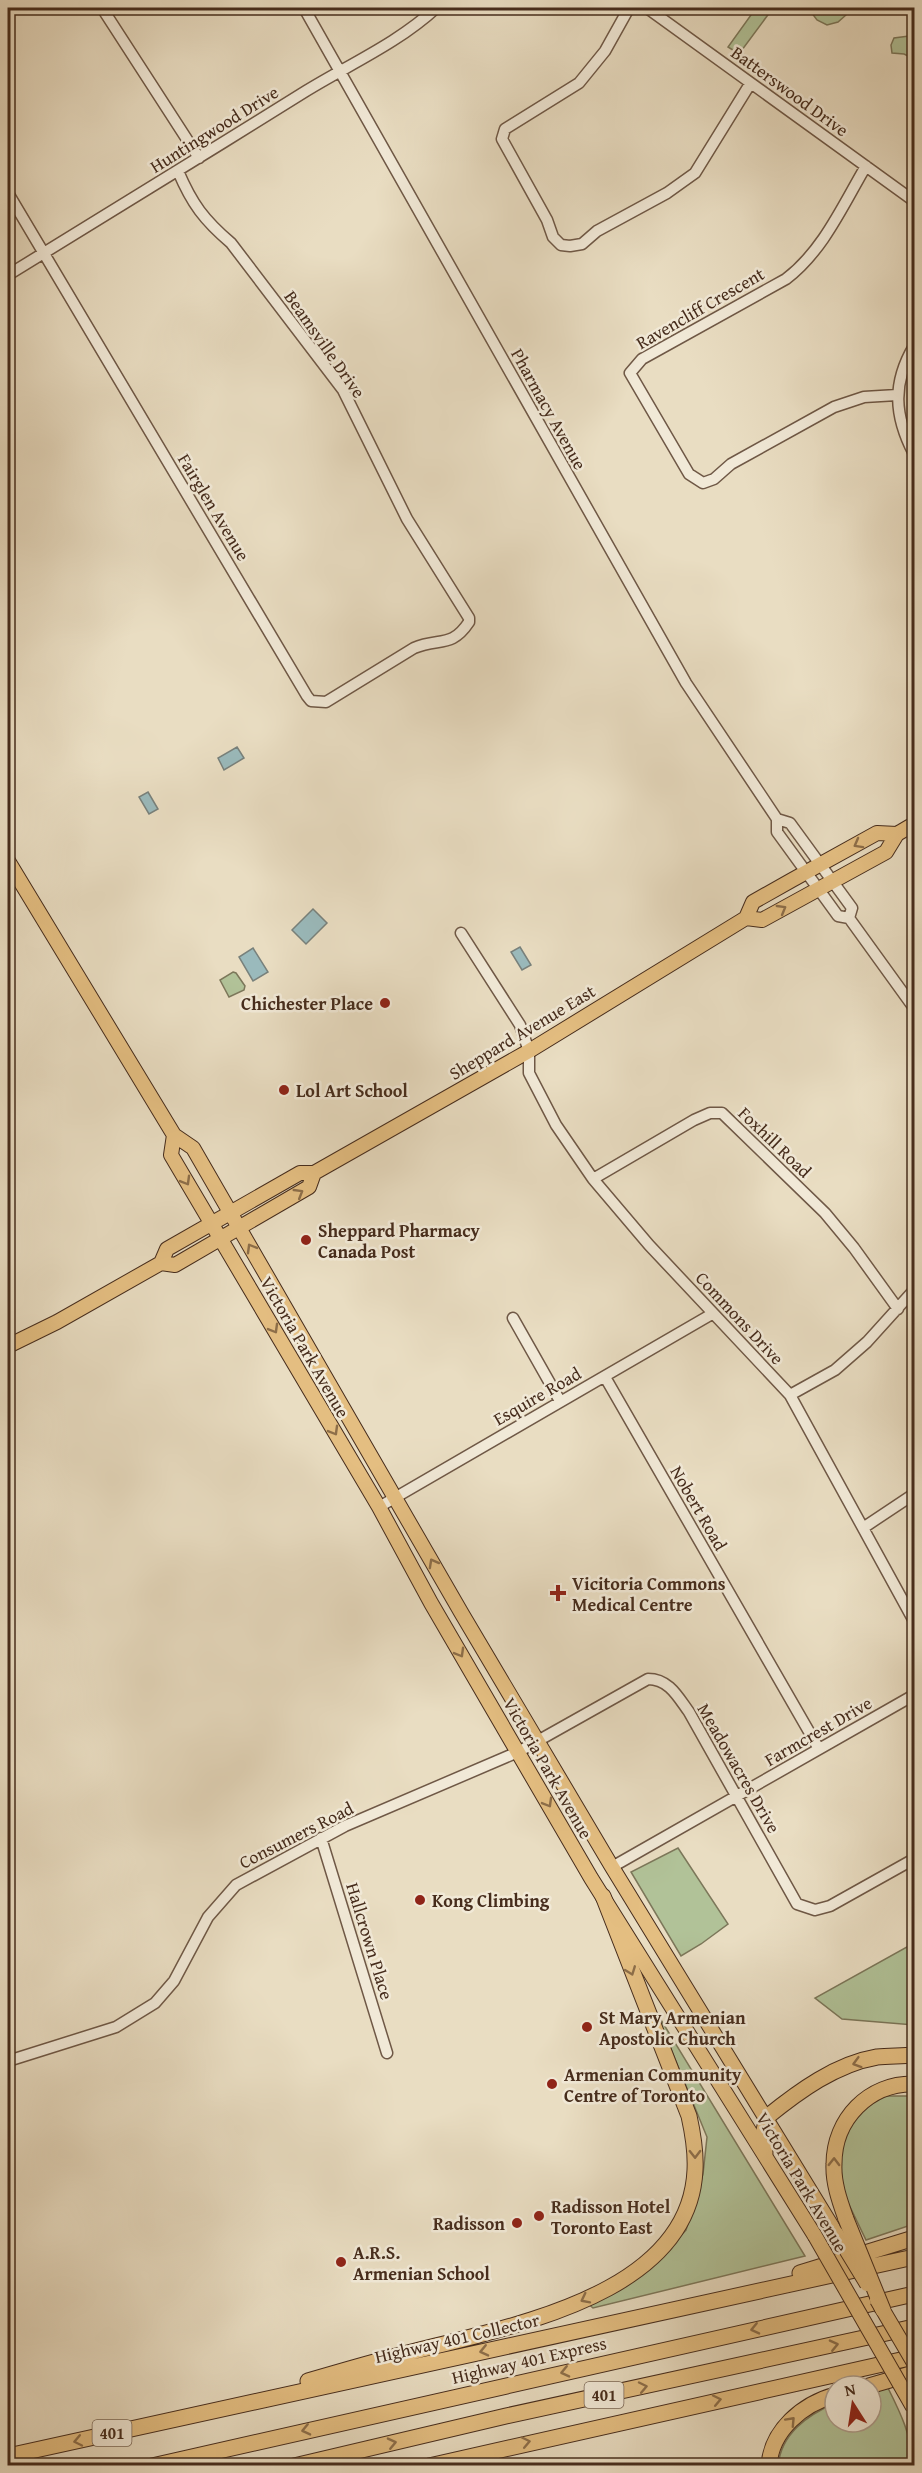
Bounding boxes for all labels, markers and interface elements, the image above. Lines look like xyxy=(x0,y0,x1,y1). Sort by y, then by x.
street label: Batterswood Drive xyxy=(726,39,854,143)
street label: Huntingwood Drive xyxy=(144,79,284,179)
street label: Ravencliff Crescent xyxy=(631,260,770,356)
street label: Beamsville Drive xyxy=(278,285,372,403)
street label: Pharmacy Avenue xyxy=(504,343,594,475)
street label: Fairglen Avenue xyxy=(171,448,257,566)
one-way arrow xyxy=(854,837,864,848)
one-way arrow xyxy=(776,904,787,916)
street label: Sheppard Avenue East xyxy=(444,977,601,1086)
place label: Chichester Place xyxy=(241,990,373,1017)
marker: Chichester Place xyxy=(378,996,392,1010)
place label: Lol Art School xyxy=(296,1077,408,1104)
marker: Lol Art School xyxy=(277,1083,291,1097)
street label: Foxhill Road xyxy=(732,1100,818,1184)
one-way arrow xyxy=(179,1175,191,1185)
one-way arrow xyxy=(293,1189,303,1200)
place label: Sheppard Pharmacy Canada Post xyxy=(318,1217,481,1265)
marker: Sheppard Pharmacy Canada Post xyxy=(299,1233,313,1247)
one-way arrow xyxy=(247,1244,259,1254)
street label: Commons Drive xyxy=(689,1265,791,1371)
street label: Victoria Park Avenue xyxy=(253,1271,357,1423)
one-way arrow xyxy=(267,1323,278,1333)
street label: Esquire Road xyxy=(488,1360,586,1432)
one-way arrow xyxy=(327,1425,338,1435)
street label: Nobert Road xyxy=(664,1460,734,1556)
one-way arrow xyxy=(429,1559,441,1569)
place label: Vicitoria Commons Medical Centre xyxy=(572,1570,726,1618)
marker: Vicitoria Commons Medical Centre xyxy=(549,1584,567,1602)
one-way arrow xyxy=(453,1647,464,1657)
street label: Farmcrest Drive xyxy=(759,1689,877,1773)
street label: Victoria Park Avenue xyxy=(496,1692,600,1844)
street label: Meadowacres Drive xyxy=(691,1698,787,1838)
street label: Consumers Road xyxy=(234,1794,358,1875)
one-way arrow xyxy=(540,1797,552,1807)
street label: Hallcrown Place xyxy=(339,1879,401,2003)
place label: Kong Climbing xyxy=(432,1887,550,1914)
marker: Kong Climbing xyxy=(413,1893,427,1907)
one-way arrow xyxy=(624,1964,636,1975)
place label: St Mary Armenian Apostolic Church xyxy=(599,2004,746,2052)
marker: St Mary Armenian Apostolic Church xyxy=(580,2020,594,2034)
one-way arrow xyxy=(852,2056,863,2068)
place label: Armenian Community Centre of Toronto xyxy=(564,2061,742,2109)
marker: Armenian Community Centre of Toronto xyxy=(545,2077,559,2091)
street label: Victoria Park Avenue xyxy=(749,2107,855,2257)
one-way arrow xyxy=(689,2149,701,2158)
one-way arrow xyxy=(828,2158,840,2167)
place label: Radisson Hotel Toronto East xyxy=(551,2193,671,2241)
marker: Radisson Hotel Toronto East xyxy=(532,2209,546,2223)
place label: Radisson xyxy=(433,2210,505,2237)
marker: Radisson xyxy=(510,2216,524,2230)
place label: A.R.S. Armenian School xyxy=(353,2239,490,2287)
marker: A.R.S. Armenian School xyxy=(334,2255,348,2269)
one-way arrow xyxy=(581,2292,592,2303)
street label: Highway 401 Collector xyxy=(372,2306,543,2370)
one-way arrow xyxy=(750,2322,760,2335)
street label: Highway 401 Express xyxy=(449,2329,609,2391)
one-way arrow xyxy=(829,2340,839,2353)
one-way arrow xyxy=(480,2344,490,2357)
one-way arrow xyxy=(560,2364,570,2377)
north arrow xyxy=(823,2374,883,2434)
text: N xyxy=(842,2376,858,2402)
one-way arrow xyxy=(638,2381,648,2394)
road number: 401 xyxy=(584,2382,624,2408)
one-way arrow xyxy=(712,2395,722,2408)
one-way arrow xyxy=(784,2417,795,2428)
road number: 401 xyxy=(92,2420,132,2446)
one-way arrow xyxy=(301,2423,311,2436)
one-way arrow xyxy=(73,2433,83,2446)
one-way arrow xyxy=(521,2436,531,2449)
one-way arrow xyxy=(386,2437,396,2450)

